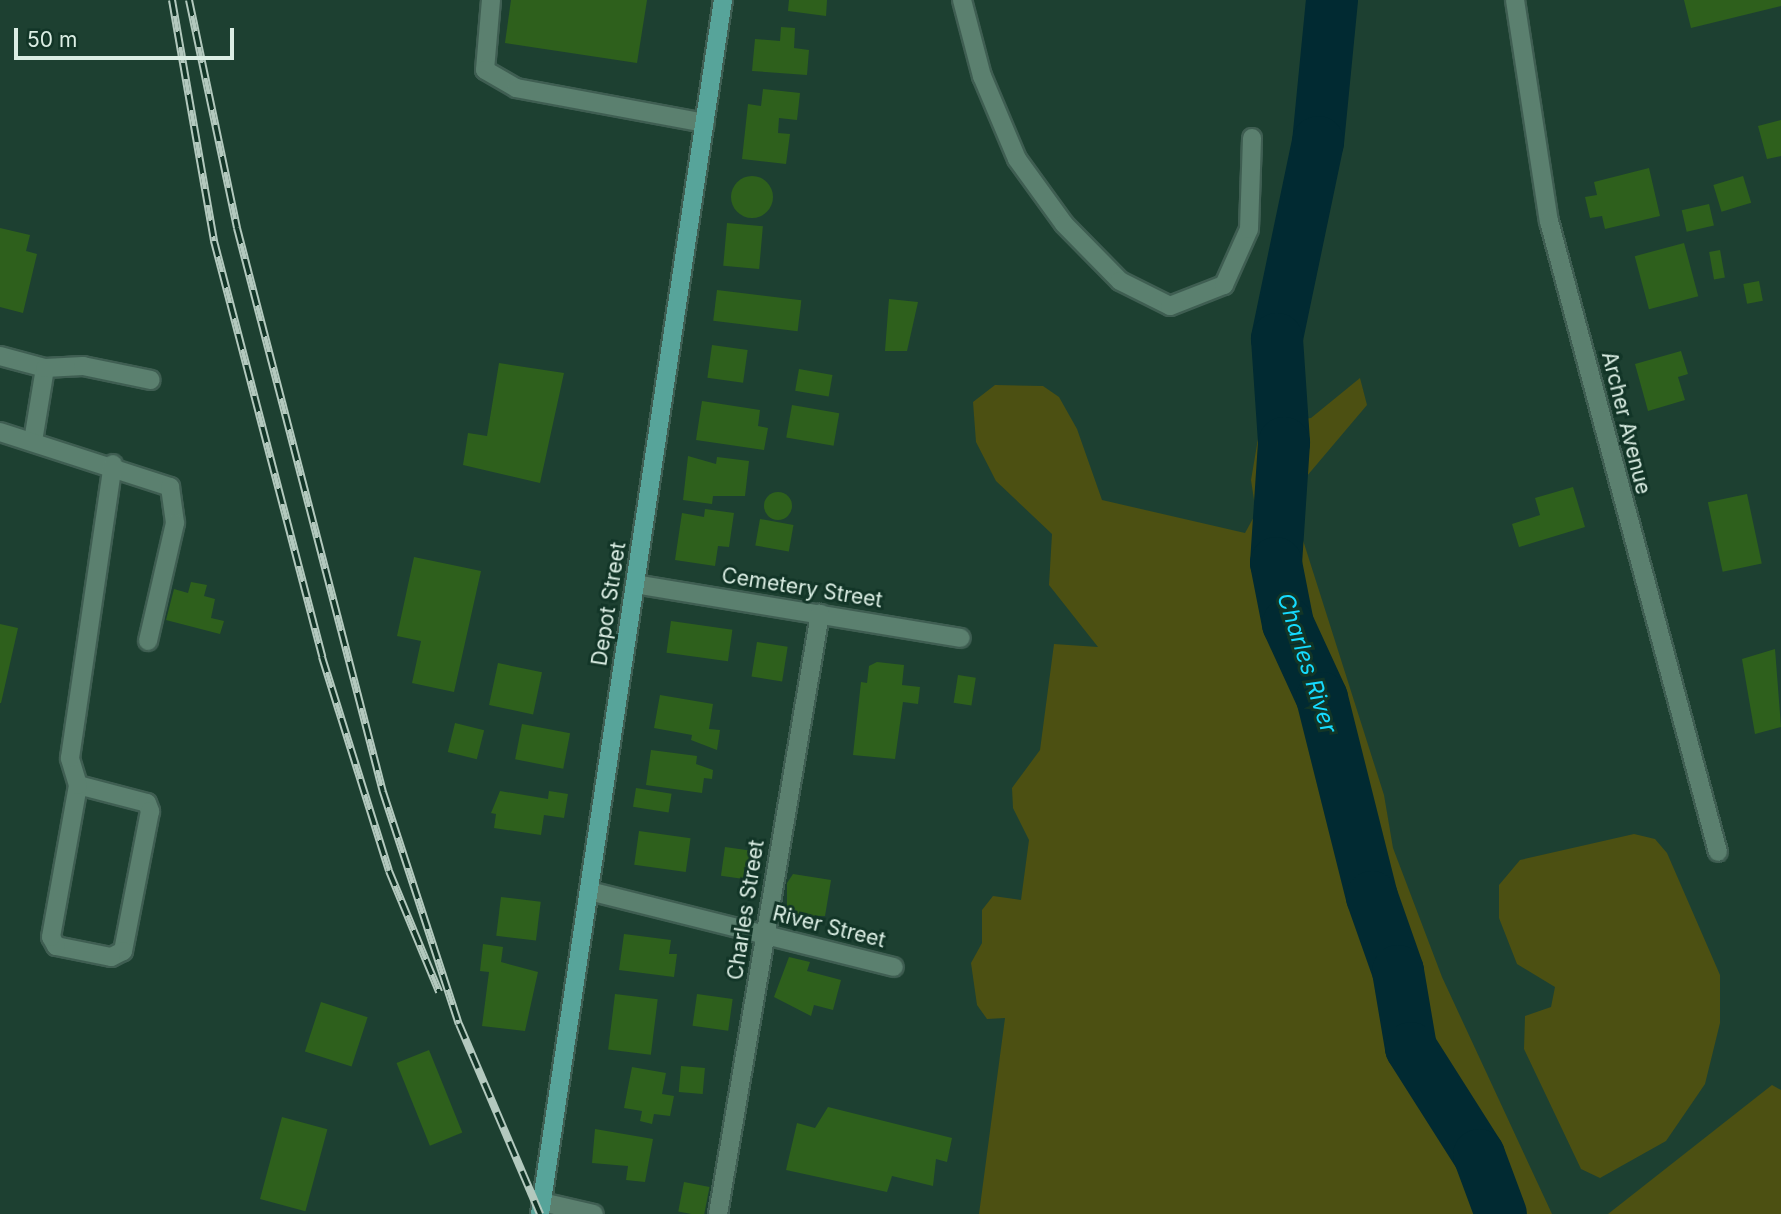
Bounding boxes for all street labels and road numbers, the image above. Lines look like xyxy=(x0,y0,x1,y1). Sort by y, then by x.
street label: Archer Avenue xyxy=(1596,349,1656,497)
street label: Depot Street xyxy=(587,540,631,668)
street label: Cemetery Street xyxy=(720,563,884,613)
street label: Charles Street xyxy=(722,838,770,982)
street label: River Street xyxy=(770,901,888,953)

